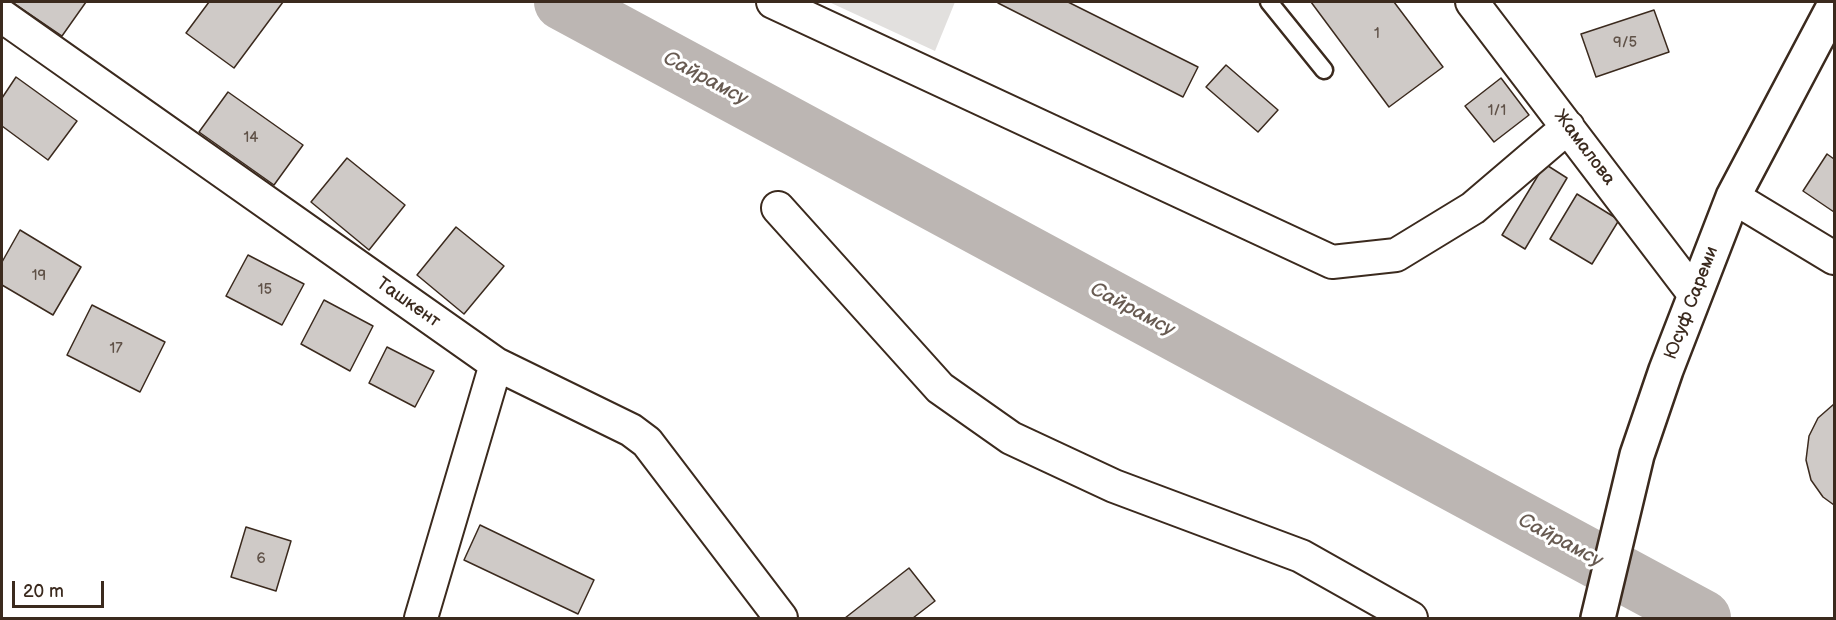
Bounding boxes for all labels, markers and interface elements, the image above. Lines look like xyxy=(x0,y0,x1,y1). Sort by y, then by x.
house number: 1 xyxy=(1374,25,1380,43)
house number: 9/5 xyxy=(1613,34,1637,52)
water label: Сайрамсу xyxy=(659,47,751,111)
house number: 1/1 xyxy=(1488,102,1506,120)
street label: Жамалова xyxy=(1549,106,1619,190)
house number: 14 xyxy=(244,129,258,147)
street label: Юсуф Сареми xyxy=(1660,243,1724,363)
house number: 19 xyxy=(32,267,46,285)
street label: Ташкент xyxy=(372,273,444,333)
water label: Сайрамсу xyxy=(1086,278,1178,342)
house number: 15 xyxy=(258,281,272,299)
house number: 17 xyxy=(109,340,123,358)
water label: Сайрамсу xyxy=(1514,509,1606,573)
house number: 6 xyxy=(256,550,266,568)
scale bar xyxy=(15,569,106,607)
text: 20 m xyxy=(23,581,64,602)

